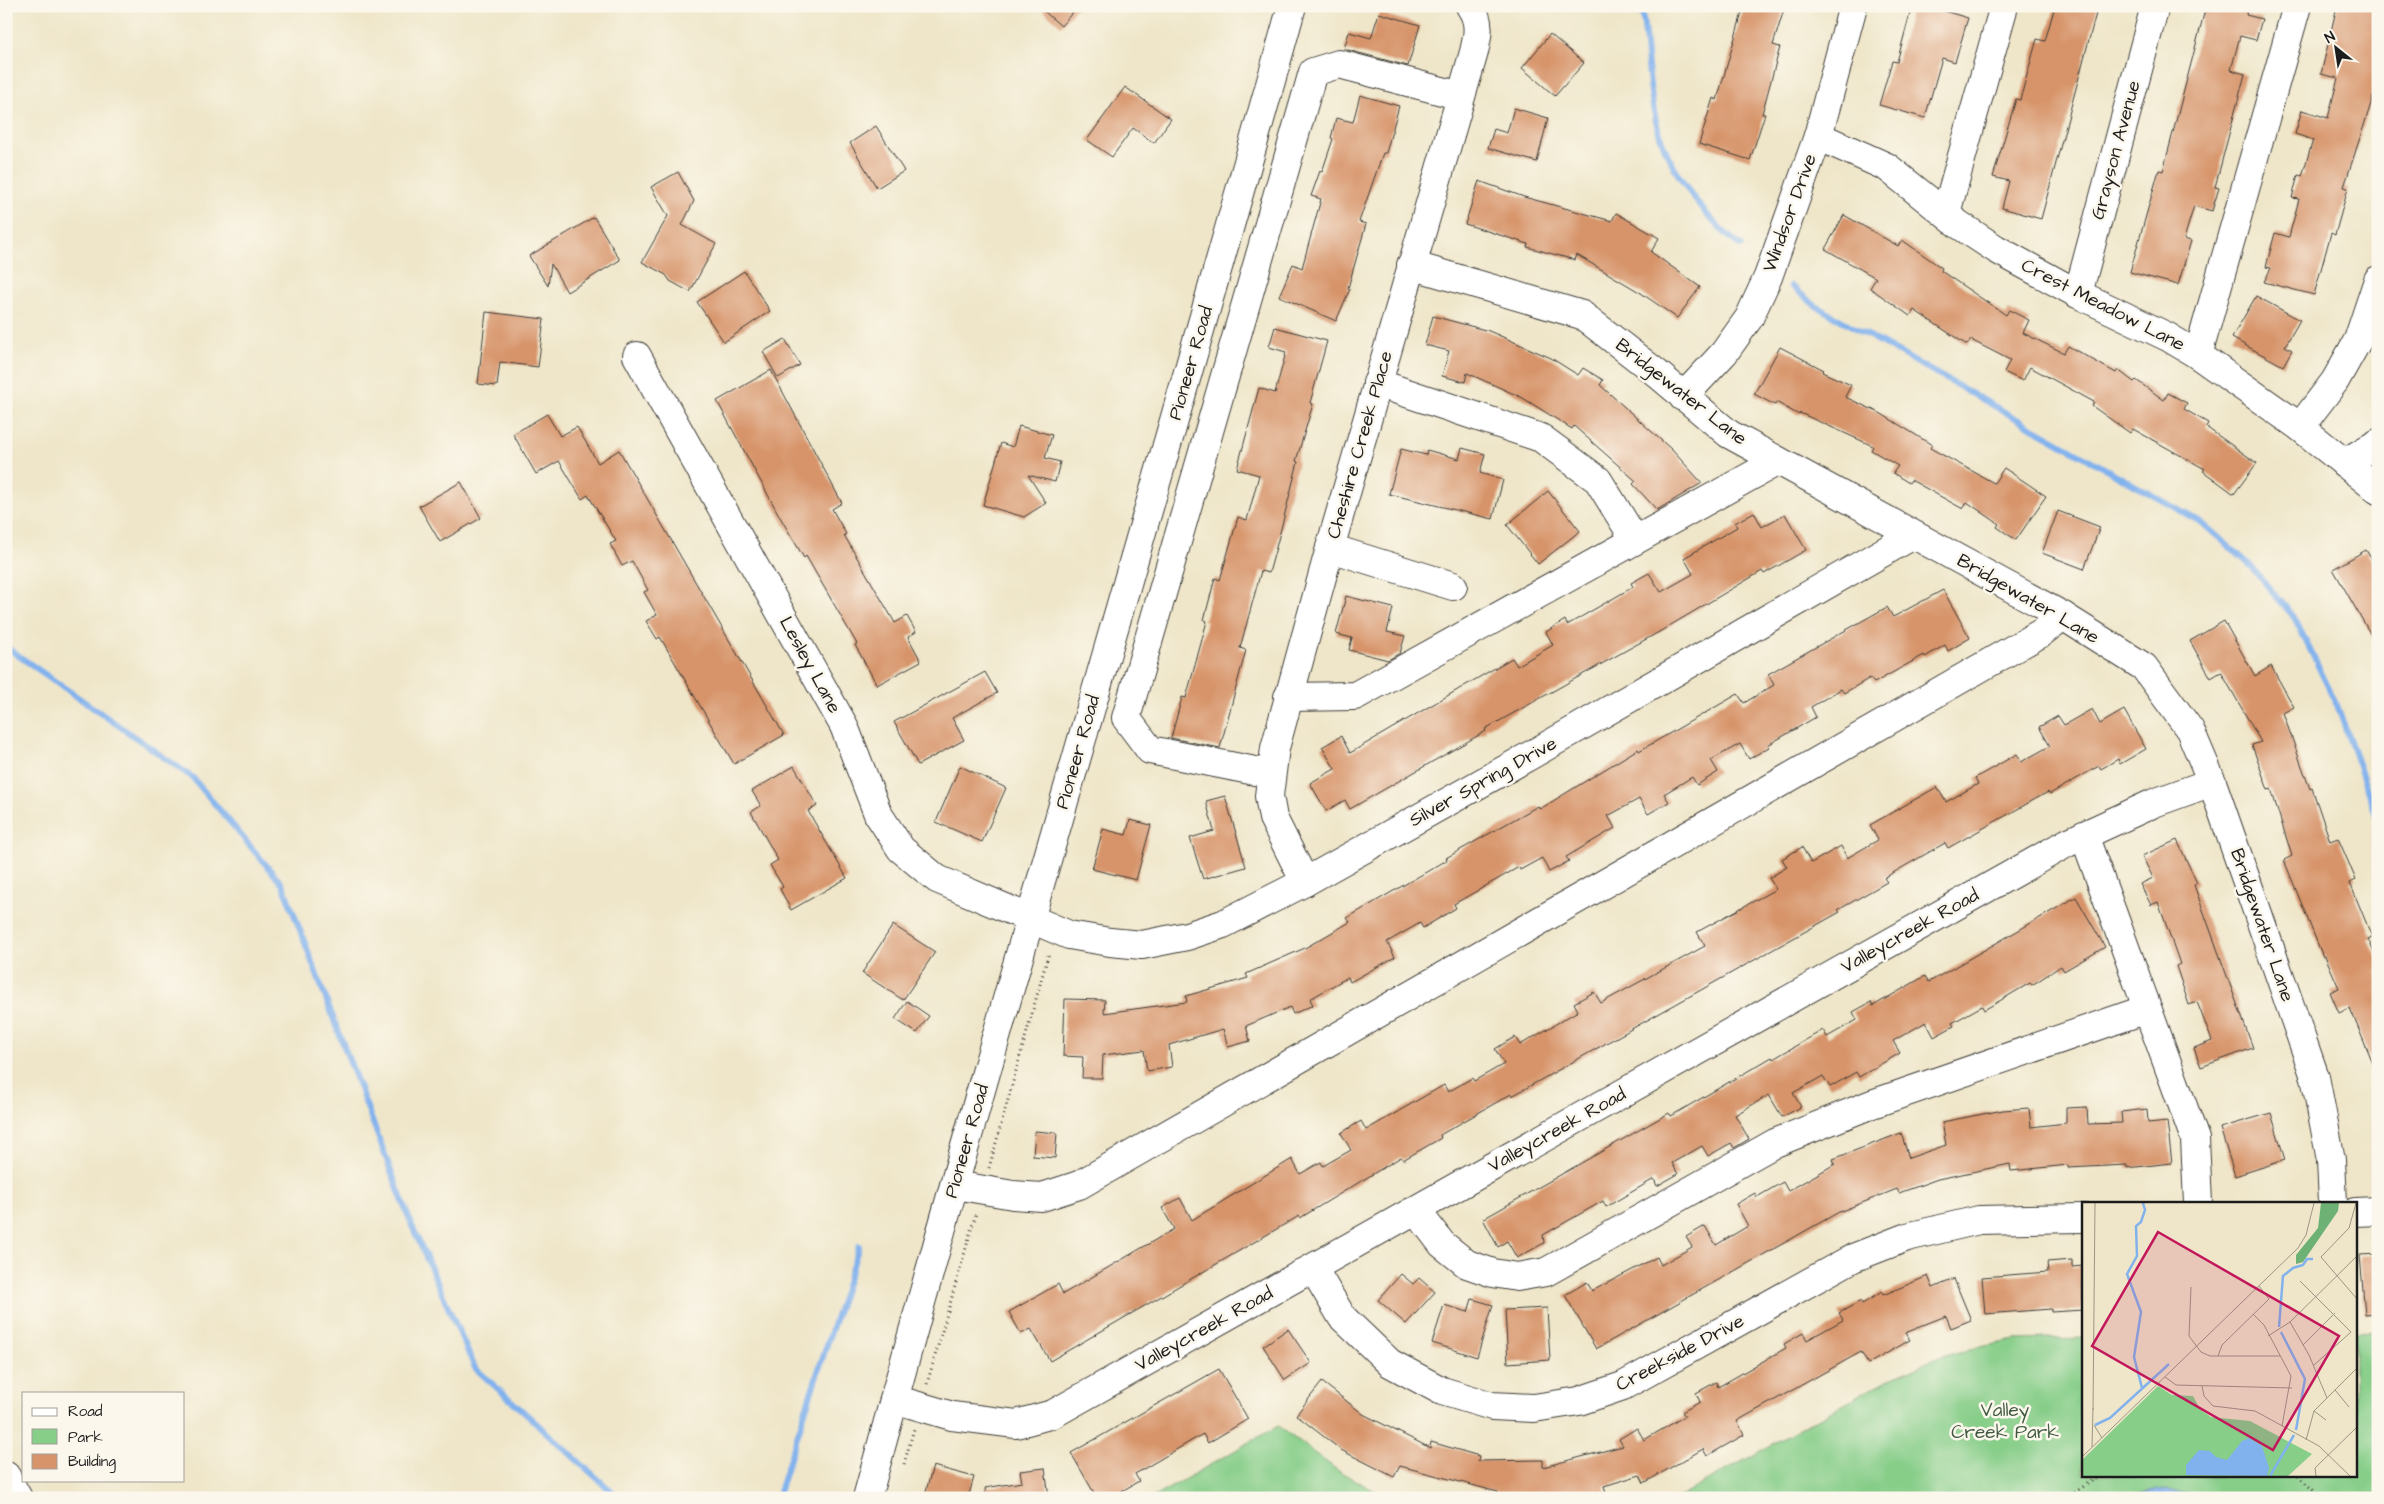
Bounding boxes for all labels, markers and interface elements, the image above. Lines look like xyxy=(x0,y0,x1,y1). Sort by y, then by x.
north arrow xyxy=(2312,22,2362,72)
text: N xyxy=(2321,27,2339,48)
street label: Grayson Avenue xyxy=(2084,78,2148,223)
street label: Windsor Drive xyxy=(1756,150,1824,276)
street label: Crest Meadow Lane xyxy=(2016,252,2190,358)
street label: Pioneer Road xyxy=(1162,303,1220,423)
street label: Bridgewater Lane xyxy=(1609,332,1753,453)
street label: Cheshire Creek Place xyxy=(1320,348,1400,542)
street label: Bridgewater Lane xyxy=(1951,547,2104,652)
street label: Lesley Lane xyxy=(771,612,848,719)
street label: Pioneer Road xyxy=(1049,692,1107,812)
street label: Silver Spring Drive xyxy=(1404,730,1562,835)
street label: Bridgewater Lane xyxy=(2222,845,2301,1006)
street label: Valleycreek Road xyxy=(1836,882,1985,981)
street label: Pioneer Road xyxy=(938,1081,996,1201)
street label: Valleycreek Road xyxy=(1483,1081,1632,1180)
inset map xyxy=(2082,1202,2356,1476)
street label: Valleycreek Road xyxy=(1130,1280,1279,1379)
street label: Creekside Drive xyxy=(1611,1308,1749,1398)
legend xyxy=(22,1392,185,1482)
park label: Valley Creek Park xyxy=(1951,1397,2059,1446)
text: Road xyxy=(68,1401,103,1422)
text: Park xyxy=(68,1427,103,1448)
text: Building xyxy=(68,1451,116,1473)

